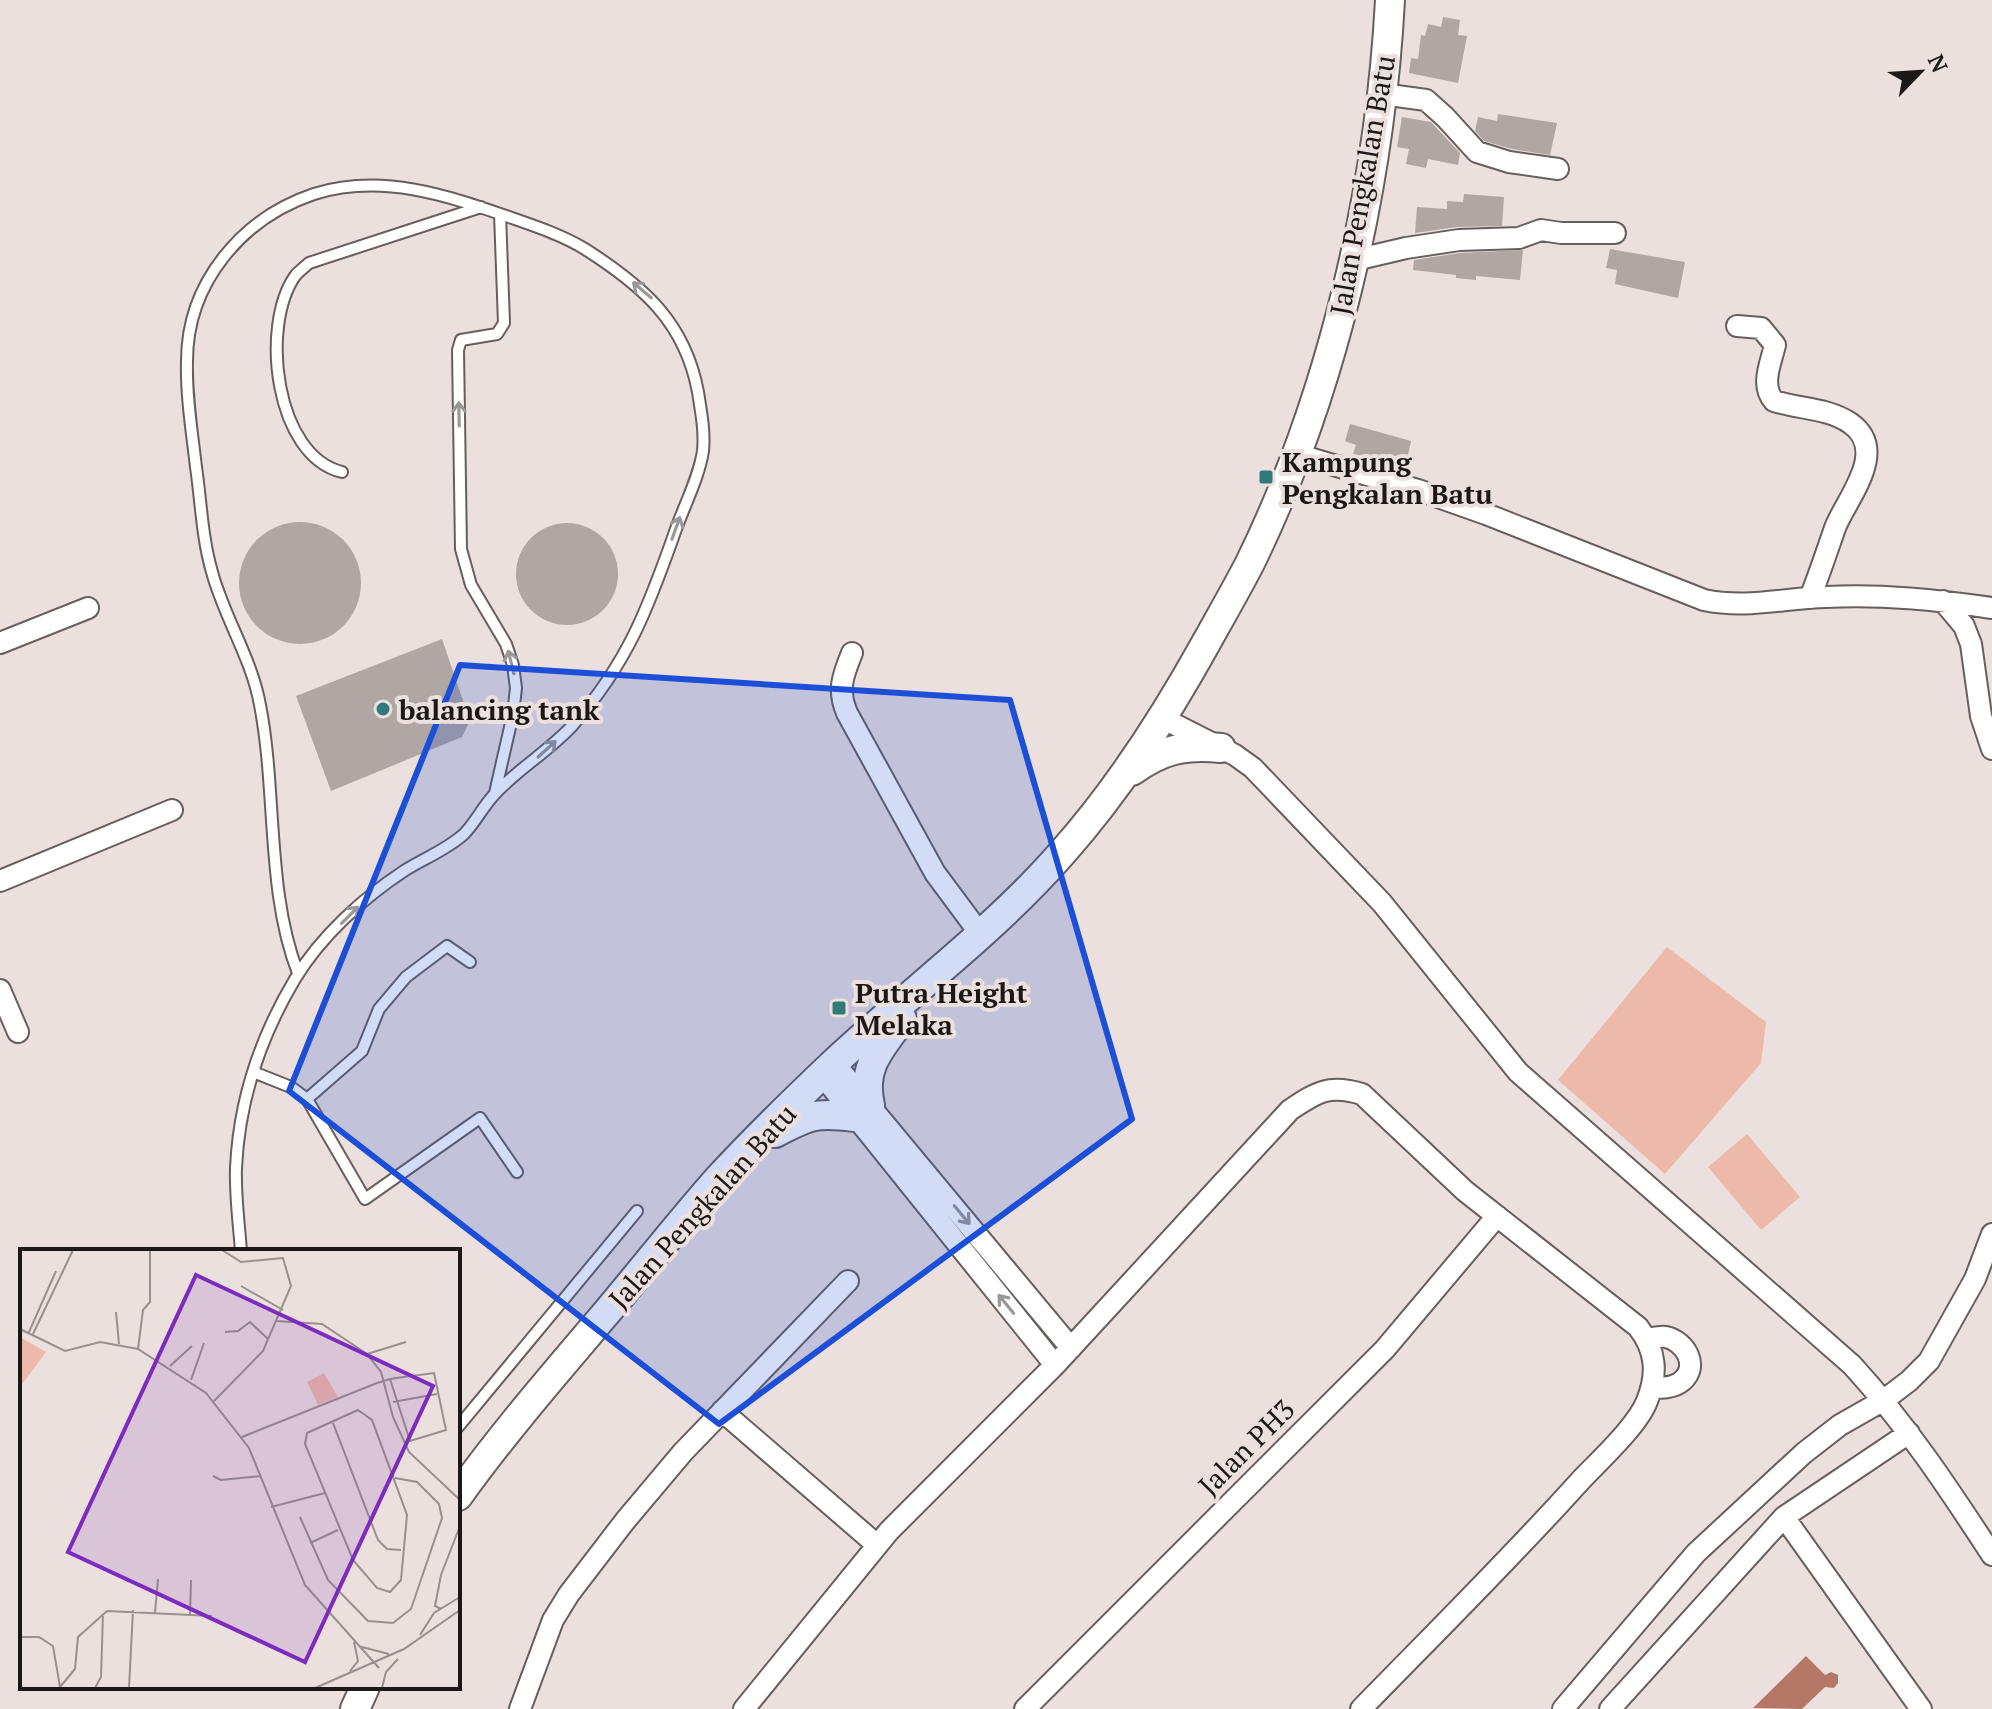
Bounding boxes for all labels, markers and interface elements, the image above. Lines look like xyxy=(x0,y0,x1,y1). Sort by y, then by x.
north arrow xyxy=(1880,32,1960,112)
text: N xyxy=(1922,50,1955,77)
street label: Jalan Pengkalan Batu xyxy=(1321,52,1403,318)
one-way arrow xyxy=(632,281,652,299)
one-way arrow xyxy=(451,401,466,428)
place label: Kampung Pengkalan Batu xyxy=(1282,443,1493,512)
marker: Kampung Pengkalan Batu xyxy=(1257,468,1275,486)
one-way arrow xyxy=(670,516,685,541)
one-way arrow xyxy=(503,650,518,676)
place label: balancing tank xyxy=(398,691,600,728)
marker: balancing tank xyxy=(374,700,392,718)
one-way arrow xyxy=(537,741,557,759)
one-way arrow xyxy=(340,905,359,925)
place label: Putra Height Melaka xyxy=(855,974,1027,1043)
marker: Putra Height Melaka xyxy=(830,999,848,1017)
street label: Jalan Pengkalan Batu xyxy=(600,1096,804,1316)
one-way arrow xyxy=(953,1205,971,1225)
inset map xyxy=(20,1249,460,1689)
one-way arrow xyxy=(997,1294,1015,1315)
street label: Jalan PH3 xyxy=(1190,1391,1302,1503)

